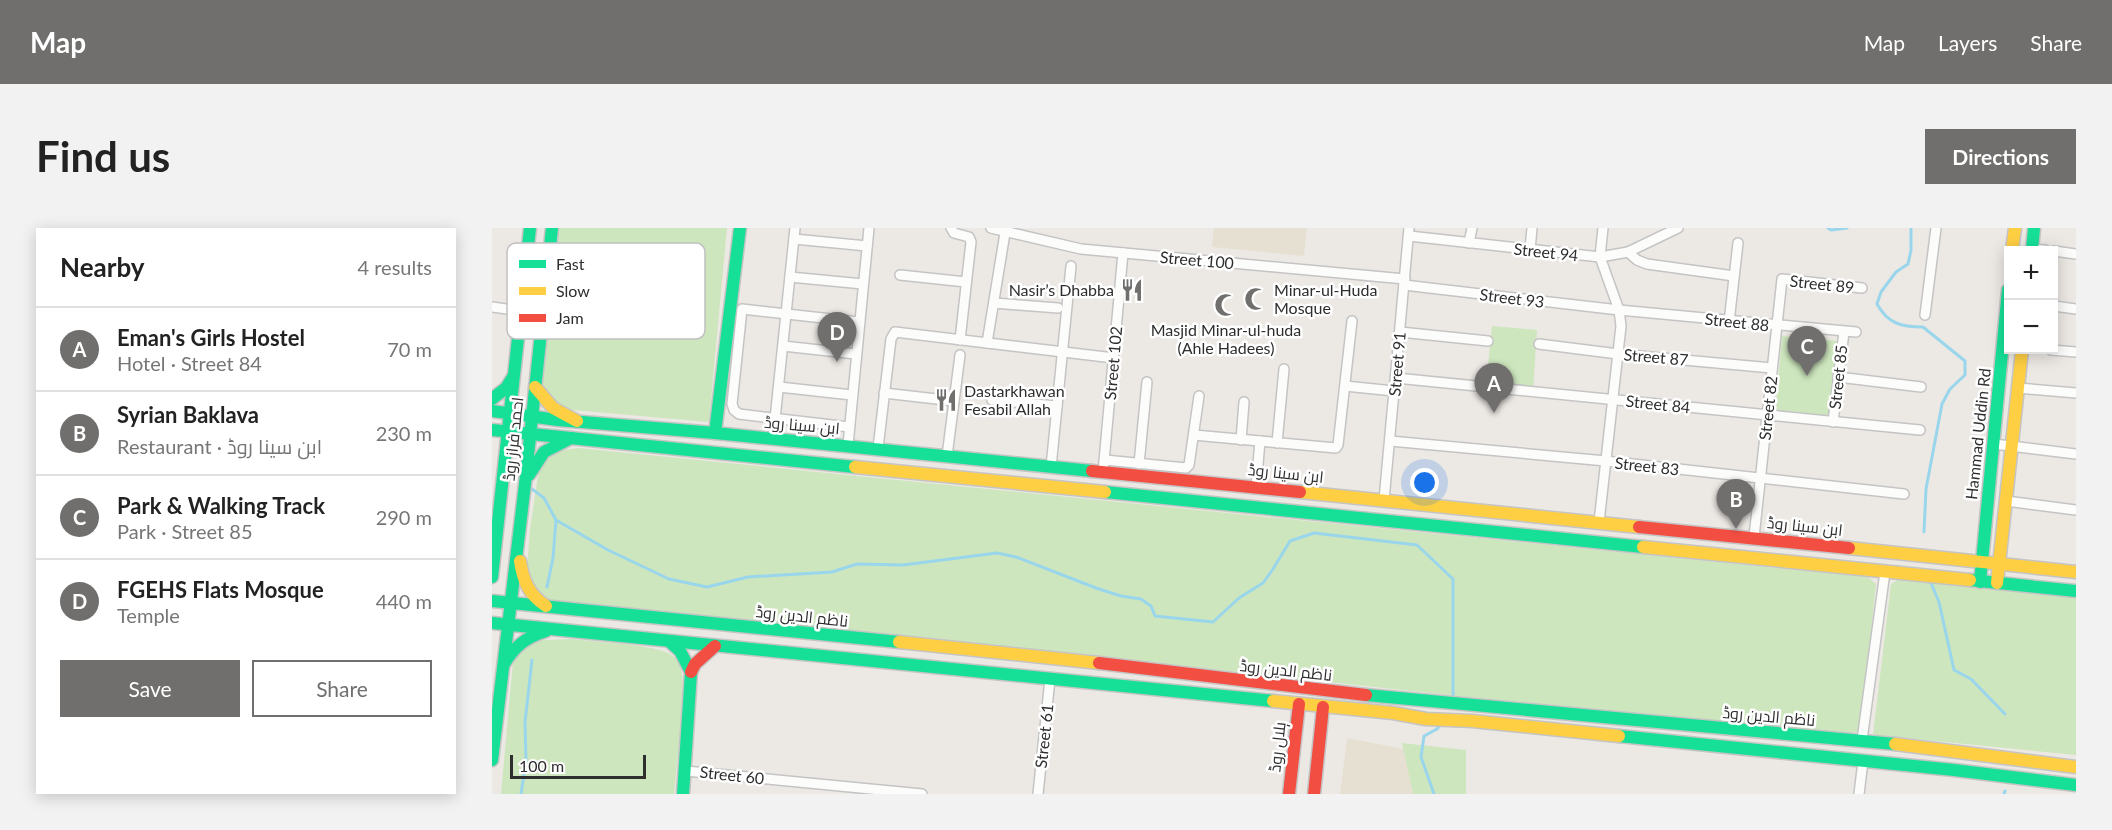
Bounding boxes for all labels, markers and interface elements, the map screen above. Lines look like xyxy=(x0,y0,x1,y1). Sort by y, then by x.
text: Map xyxy=(30,25,86,59)
text: Map xyxy=(1864,30,1905,55)
text: Layers xyxy=(1938,30,1997,55)
text: Share xyxy=(2030,30,2082,55)
button: Directions xyxy=(1925,129,2076,184)
text: Find us xyxy=(36,131,170,181)
street label: Street 94 xyxy=(1513,239,1579,264)
legend xyxy=(507,243,705,339)
map controls xyxy=(2004,246,2058,354)
button: + xyxy=(2004,246,2058,300)
street label: Street 100 xyxy=(1159,247,1235,272)
text: Nearby xyxy=(60,251,145,283)
text: Fast xyxy=(556,254,585,273)
text: 4 results xyxy=(357,255,432,279)
street label: Street 89 xyxy=(1789,271,1855,296)
restaurant icon: Nasir’s Dhabba xyxy=(1119,277,1145,303)
place label: Nasir’s Dhabba xyxy=(1009,280,1114,299)
place label: Minar-ul-Huda Mosque xyxy=(1274,280,1377,317)
text: Slow xyxy=(556,281,590,300)
street label: Street 93 xyxy=(1479,284,1545,311)
mosque icon: Minar-ul-Huda Mosque xyxy=(1243,286,1269,312)
mosque icon: Masjid Minar-ul-huda (Ahle Hadees) xyxy=(1213,292,1239,318)
button: − xyxy=(2004,300,2058,354)
text: Jam xyxy=(556,308,584,327)
street label: Street 88 xyxy=(1704,309,1770,334)
pin: D xyxy=(818,312,856,362)
place label: Masjid Minar-ul-huda (Ahle Hadees) xyxy=(1151,320,1301,357)
text: Eman's Girls Hostel xyxy=(117,324,305,351)
street label: Street 102 xyxy=(1100,325,1125,401)
pin: C xyxy=(1788,326,1826,376)
street label: Street 91 xyxy=(1384,331,1409,397)
text: A xyxy=(73,337,86,361)
text: 70 m xyxy=(387,337,432,361)
street label: Street 87 xyxy=(1623,344,1689,369)
street label: Street 85 xyxy=(1825,344,1850,410)
text: Hotel · Street 84 xyxy=(117,351,262,375)
pin: A xyxy=(1474,364,1514,413)
street label: Hammad Uddin Rd xyxy=(1961,367,1994,501)
street label: Street 82 xyxy=(1755,375,1780,441)
place label: Dastarkhawan Fesabil Allah xyxy=(964,381,1065,418)
restaurant icon: Dastarkhawan Fesabil Allah xyxy=(933,387,959,413)
street label: Street 84 xyxy=(1625,391,1691,416)
street label: احمد فراز روڈ xyxy=(499,396,527,482)
text: Syrian Baklava xyxy=(117,401,259,428)
street label: ابن سینا روڈ xyxy=(763,412,841,439)
text: B xyxy=(73,421,86,445)
text: 230 m xyxy=(376,421,432,445)
text: Restaurant · ابن سینا روڈ xyxy=(117,434,322,458)
street label: Street 83 xyxy=(1614,453,1680,478)
street label: ابن سینا روڈ xyxy=(1247,459,1325,488)
your location xyxy=(1410,468,1439,497)
pin: B xyxy=(1716,480,1756,529)
text: Park & Walking Track xyxy=(117,492,325,519)
text: C xyxy=(73,505,86,529)
text: 290 m xyxy=(376,505,432,529)
street label: ابن سینا روڈ xyxy=(1766,512,1844,541)
text: Park · Street 85 xyxy=(117,519,253,543)
text: FGEHS Flats Mosque xyxy=(117,576,324,603)
text: D xyxy=(72,589,87,613)
text: 440 m xyxy=(376,589,432,613)
street label: ناظم الدین روڈ xyxy=(755,601,849,633)
text: Temple xyxy=(117,603,180,627)
street label: ناظم الدین روڈ xyxy=(1239,655,1333,687)
button: Save xyxy=(60,660,240,717)
button: Share xyxy=(252,660,432,717)
street label: ناظم الدین روڈ xyxy=(1722,702,1816,732)
street label: Street 61 xyxy=(1031,703,1056,769)
street label: ہلال روڈ xyxy=(1264,721,1291,773)
scale bar xyxy=(510,752,646,780)
text: 100 m xyxy=(519,756,564,775)
street label: Street 60 xyxy=(699,762,765,787)

